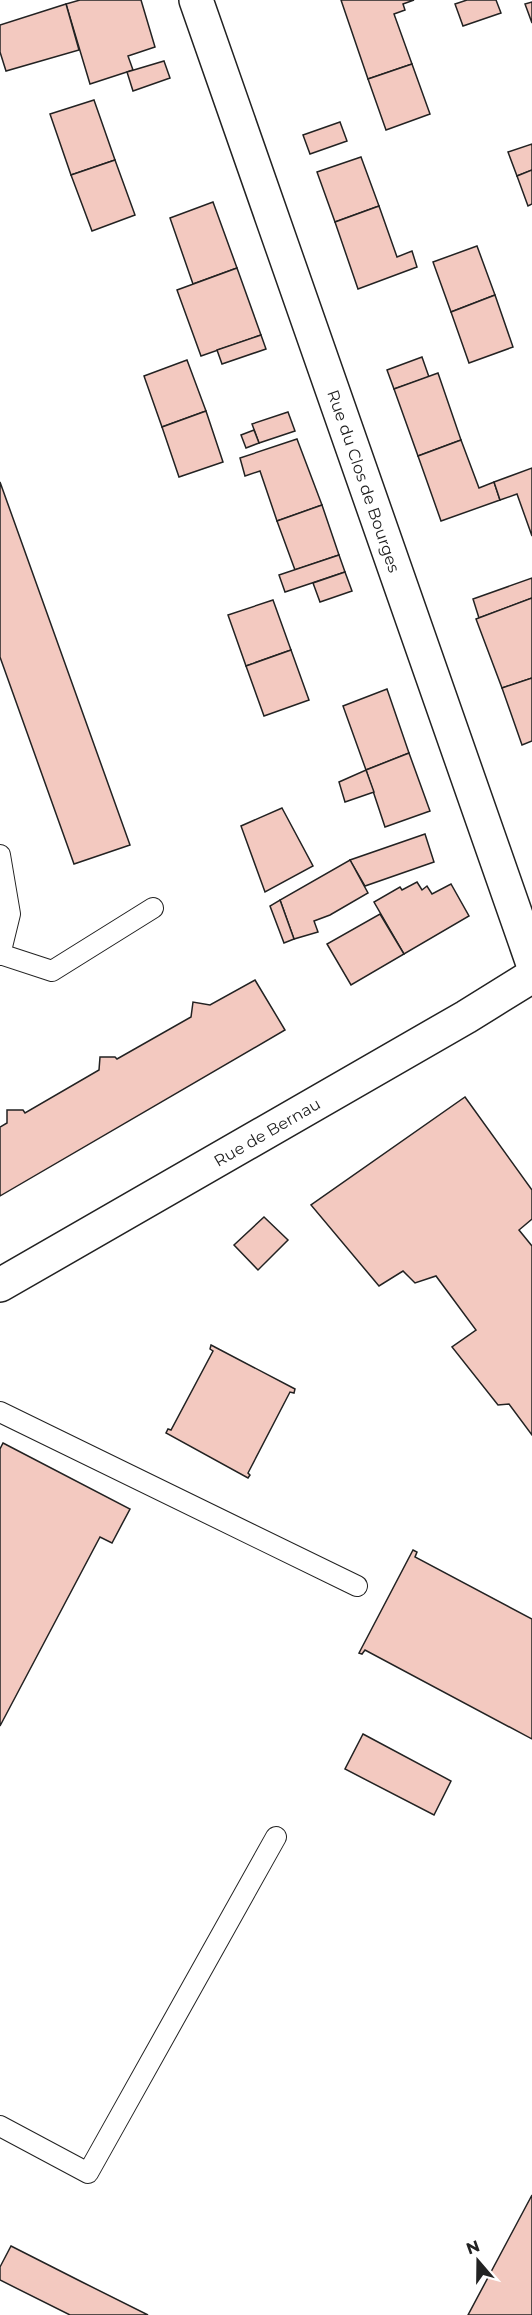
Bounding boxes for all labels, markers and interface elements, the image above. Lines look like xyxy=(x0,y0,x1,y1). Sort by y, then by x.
street label: Rue du Clos de Bourges xyxy=(323,387,404,575)
street label: Rue de Bernau xyxy=(211,1094,324,1171)
north arrow xyxy=(448,2231,508,2291)
text: N xyxy=(464,2236,482,2259)

